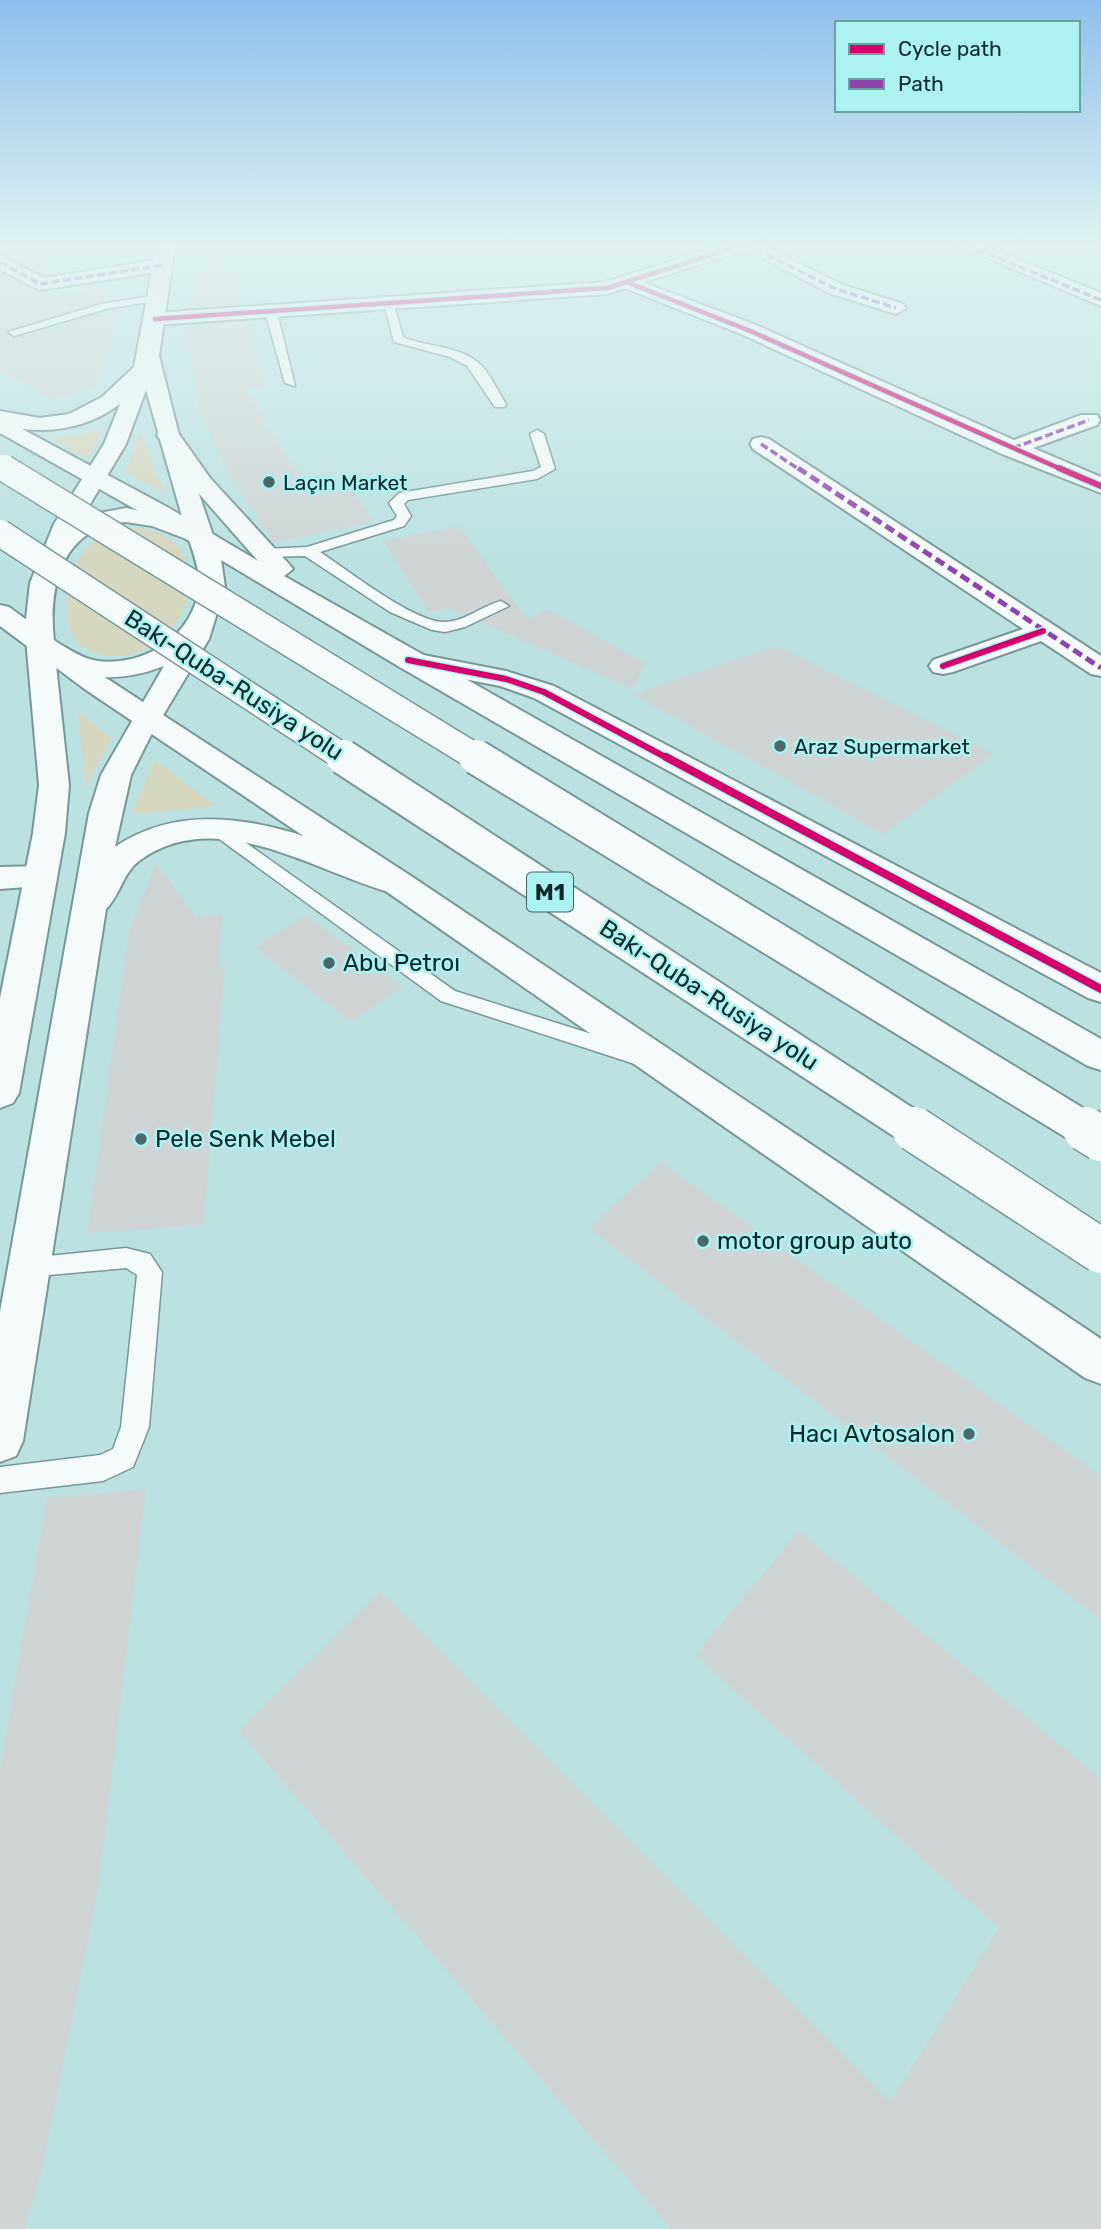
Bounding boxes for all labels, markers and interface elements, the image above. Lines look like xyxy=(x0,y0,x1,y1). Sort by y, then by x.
legend xyxy=(835,21,1080,112)
text: Cycle path xyxy=(898,36,1002,61)
text: Path xyxy=(898,71,944,96)
place label: Laçın Market xyxy=(283,470,407,495)
marker: Laçın Market xyxy=(261,474,277,490)
street label: Bakı-Quba-Rusiya yolu xyxy=(119,604,349,766)
place label: Araz Supermarket xyxy=(794,734,970,759)
marker: Araz Supermarket xyxy=(772,738,788,754)
road number: M1 xyxy=(527,872,573,912)
street label: Bakı-Quba-Rusiya yolu xyxy=(594,914,824,1076)
place label: Abu Petroı xyxy=(343,949,460,977)
marker: Abu Petroı xyxy=(321,955,337,971)
place label: Pele Senk Mebel xyxy=(155,1125,336,1153)
marker: Pele Senk Mebel xyxy=(133,1131,149,1147)
place label: motor group auto xyxy=(717,1227,912,1255)
marker: motor group auto xyxy=(695,1233,711,1249)
place label: Hacı Avtosalon xyxy=(789,1420,955,1448)
marker: Hacı Avtosalon xyxy=(961,1426,977,1442)

